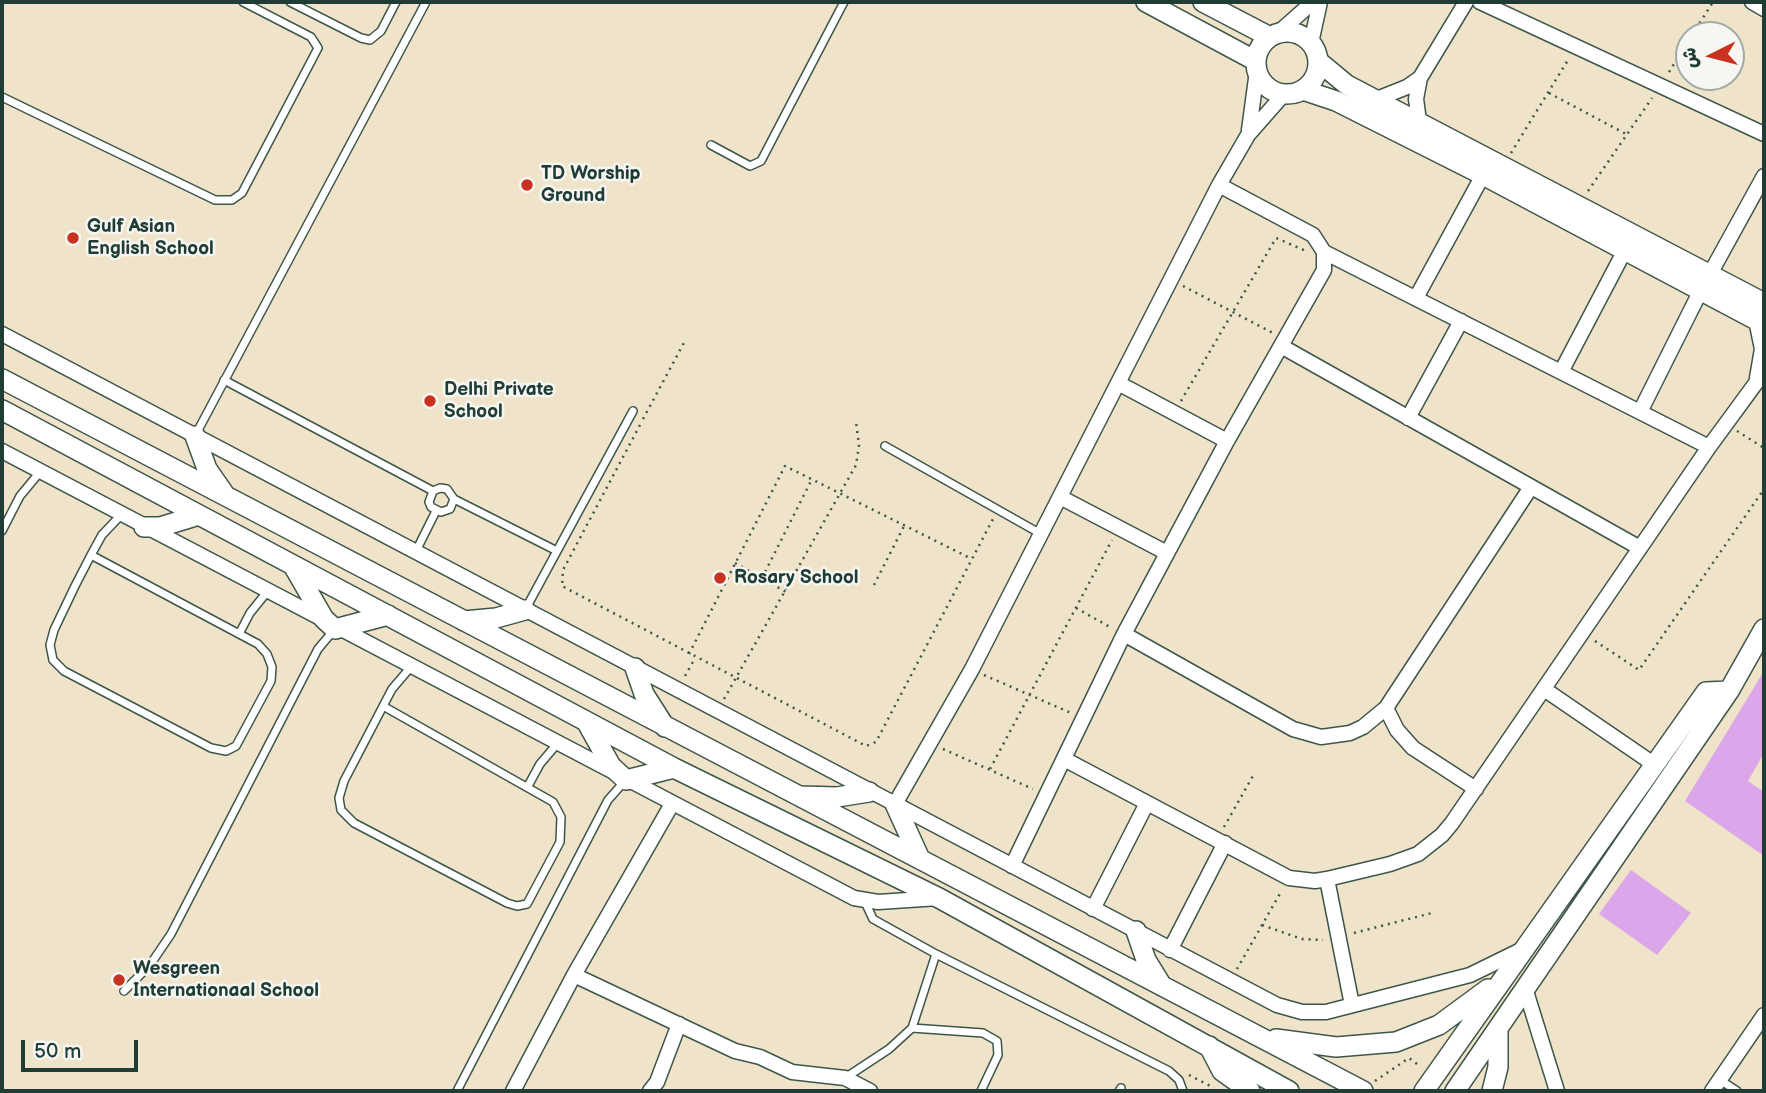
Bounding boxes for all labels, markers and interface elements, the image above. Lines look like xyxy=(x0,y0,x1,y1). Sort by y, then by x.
north arrow xyxy=(1675,21,1745,91)
text: ش xyxy=(1678,46,1703,70)
place label: TD Worship Ground xyxy=(541,163,640,207)
marker: TD Worship Ground xyxy=(519,177,535,193)
place label: Gulf Asian English School xyxy=(87,216,214,260)
marker: Gulf Asian English School xyxy=(65,230,81,246)
place label: Delhi Private School xyxy=(444,379,554,423)
marker: Delhi Private School xyxy=(422,393,438,409)
place label: Rosary School xyxy=(734,567,859,589)
marker: Rosary School xyxy=(712,570,728,586)
place label: Wesgreen Internationaal School xyxy=(133,958,319,1002)
marker: Wesgreen Internationaal School xyxy=(111,972,127,988)
scale bar xyxy=(24,1026,142,1070)
text: 50 m xyxy=(34,1039,81,1064)

